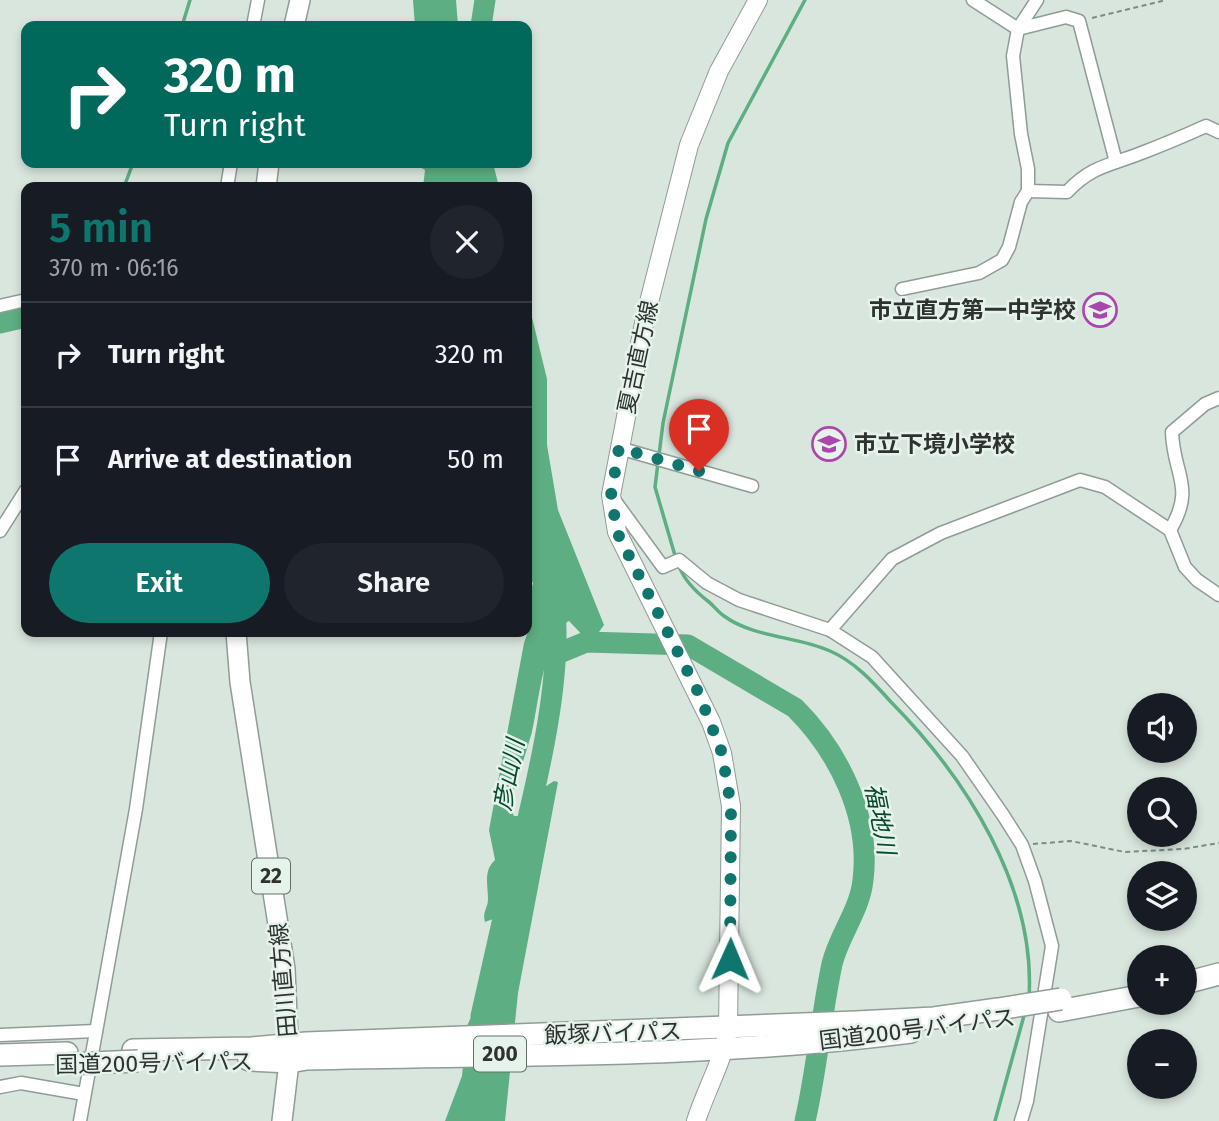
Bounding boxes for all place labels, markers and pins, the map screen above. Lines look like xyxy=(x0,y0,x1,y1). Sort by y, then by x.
school or university icon: 市立直方第一中学校 xyxy=(1081,291,1119,329)
place label: 市立直方第一中学校 xyxy=(869,296,1076,324)
pin xyxy=(669,399,729,471)
school or university icon: 市立下境小学校 xyxy=(810,425,848,463)
place label: 市立下境小学校 xyxy=(854,430,1015,458)

